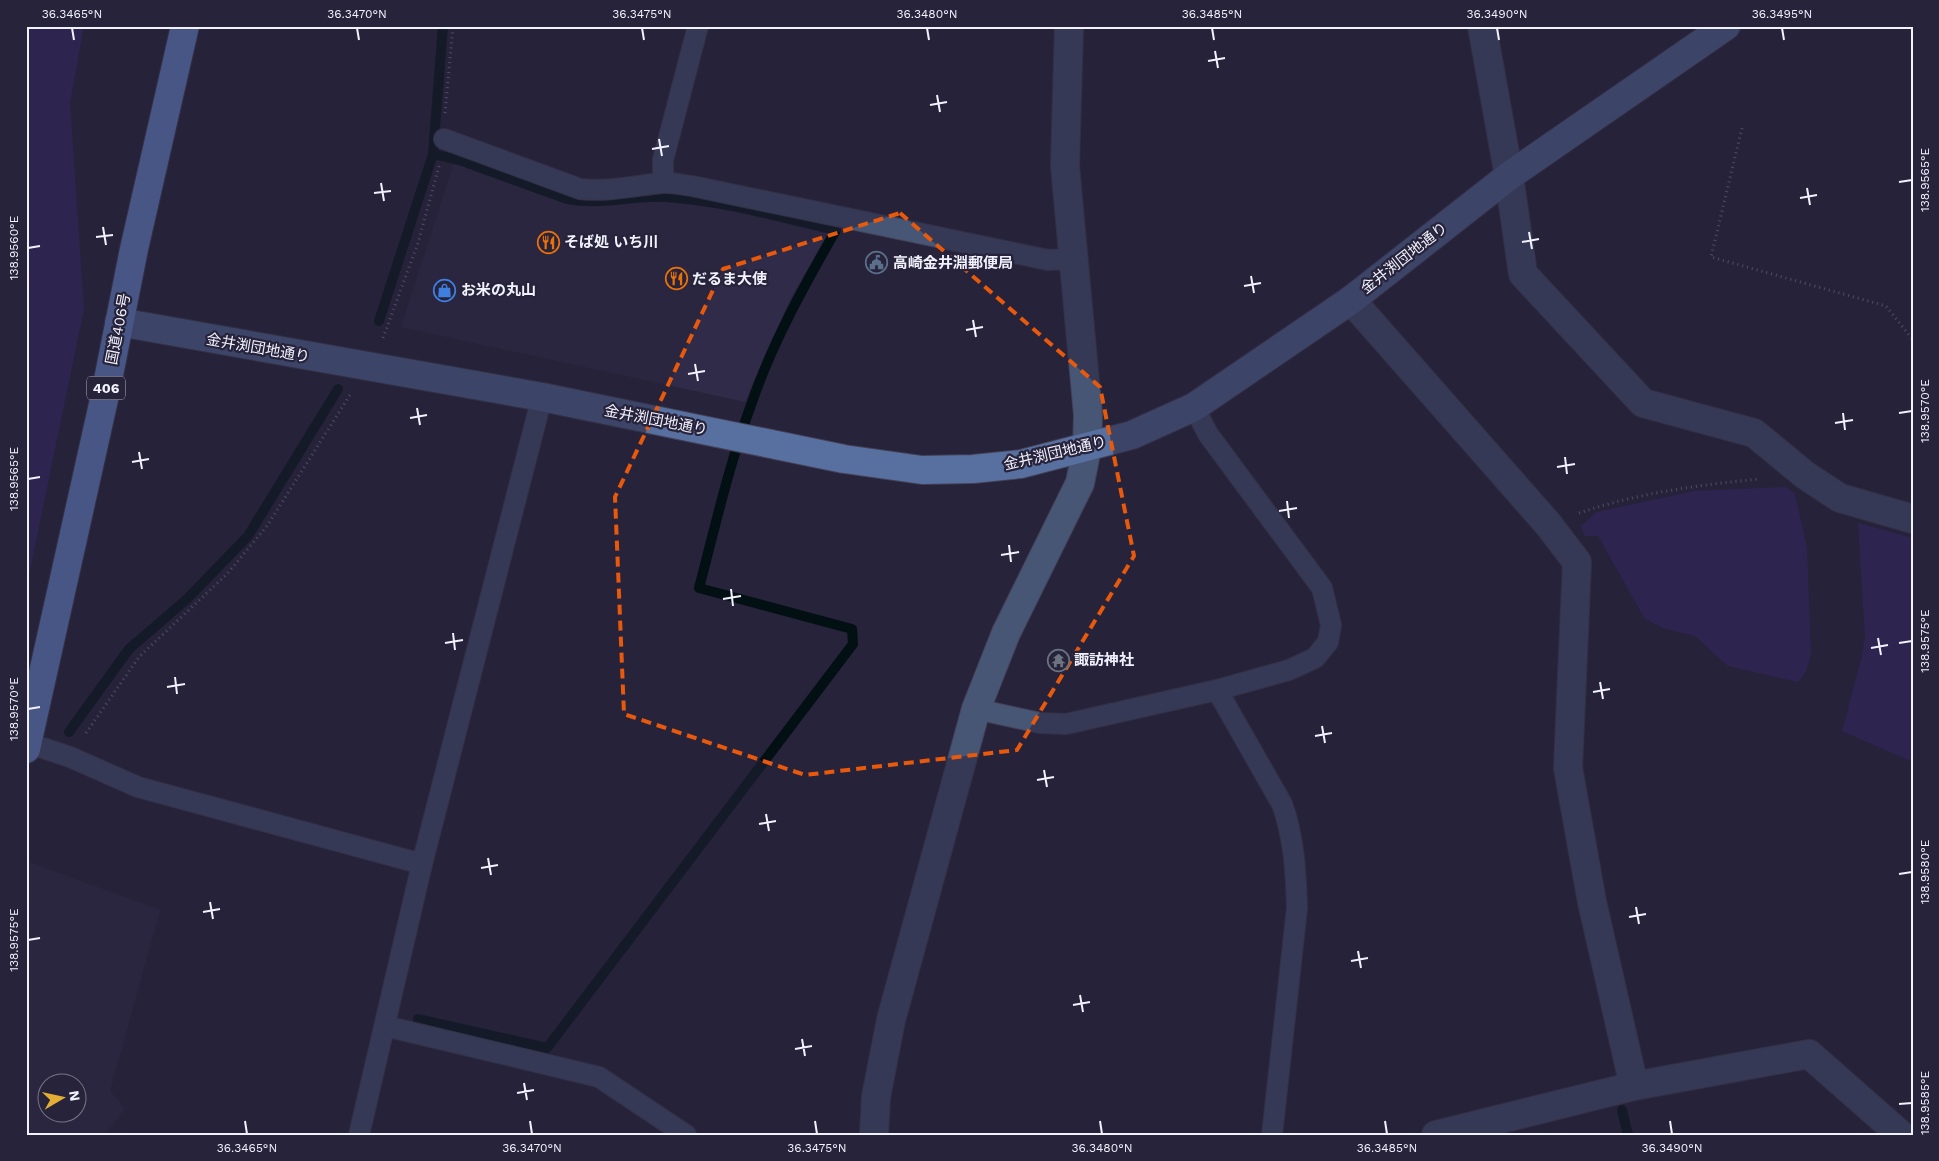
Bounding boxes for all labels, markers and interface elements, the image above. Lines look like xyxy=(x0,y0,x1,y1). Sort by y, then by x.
text: 36.3465°N xyxy=(42,7,102,21)
text: 36.3470°N xyxy=(327,7,387,21)
text: 36.3475°N xyxy=(612,7,672,21)
text: 36.3480°N xyxy=(897,7,958,21)
text: 36.3485°N xyxy=(1182,7,1242,21)
text: 36.3490°N xyxy=(1466,7,1528,21)
text: 36.3495°N xyxy=(1752,7,1812,21)
text: 138.9565°E xyxy=(1918,148,1932,212)
text: 138.9560°E xyxy=(7,215,21,280)
street label: 金井渕団地通り xyxy=(1357,219,1451,297)
restaurant icon: そば処 いち川 xyxy=(536,230,560,254)
place label: そば処 いち川 xyxy=(564,233,658,251)
public building icon: 高崎金井淵郵便局 xyxy=(865,251,889,275)
place label: 高崎金井淵郵便局 xyxy=(893,254,1013,272)
restaurant icon: だるま大使 xyxy=(664,267,688,291)
place label: だるま大使 xyxy=(692,270,767,288)
shop icon: お米の丸山 xyxy=(433,278,457,302)
place label: お米の丸山 xyxy=(461,281,536,299)
street label: 国道406号 xyxy=(102,292,134,366)
street label: 金井渕団地通り xyxy=(205,330,311,366)
road number: 406 xyxy=(87,376,125,399)
text: 138.9570°E xyxy=(1918,379,1932,443)
street label: 金井渕団地通り xyxy=(603,401,709,439)
street label: 金井渕団地通り xyxy=(1002,432,1108,474)
text: 138.9565°E xyxy=(7,447,21,511)
text: 138.9575°E xyxy=(1918,609,1932,673)
temple icon: 諏訪神社 xyxy=(1046,648,1070,672)
place label: 諏訪神社 xyxy=(1074,651,1134,669)
text: 138.9570°E xyxy=(7,677,21,741)
text: 138.9580°E xyxy=(1918,839,1932,904)
text: 138.9575°E xyxy=(7,908,21,972)
text: 138.9585°E xyxy=(1918,1071,1932,1135)
north arrow xyxy=(38,1074,88,1124)
text: N xyxy=(66,1090,84,1102)
text: 36.3465°N xyxy=(217,1141,277,1155)
text: 36.3470°N xyxy=(502,1141,562,1155)
text: 36.3475°N xyxy=(787,1141,847,1155)
text: 36.3480°N xyxy=(1072,1141,1133,1155)
text: 36.3485°N xyxy=(1357,1141,1417,1155)
text: 36.3490°N xyxy=(1641,1141,1703,1155)

